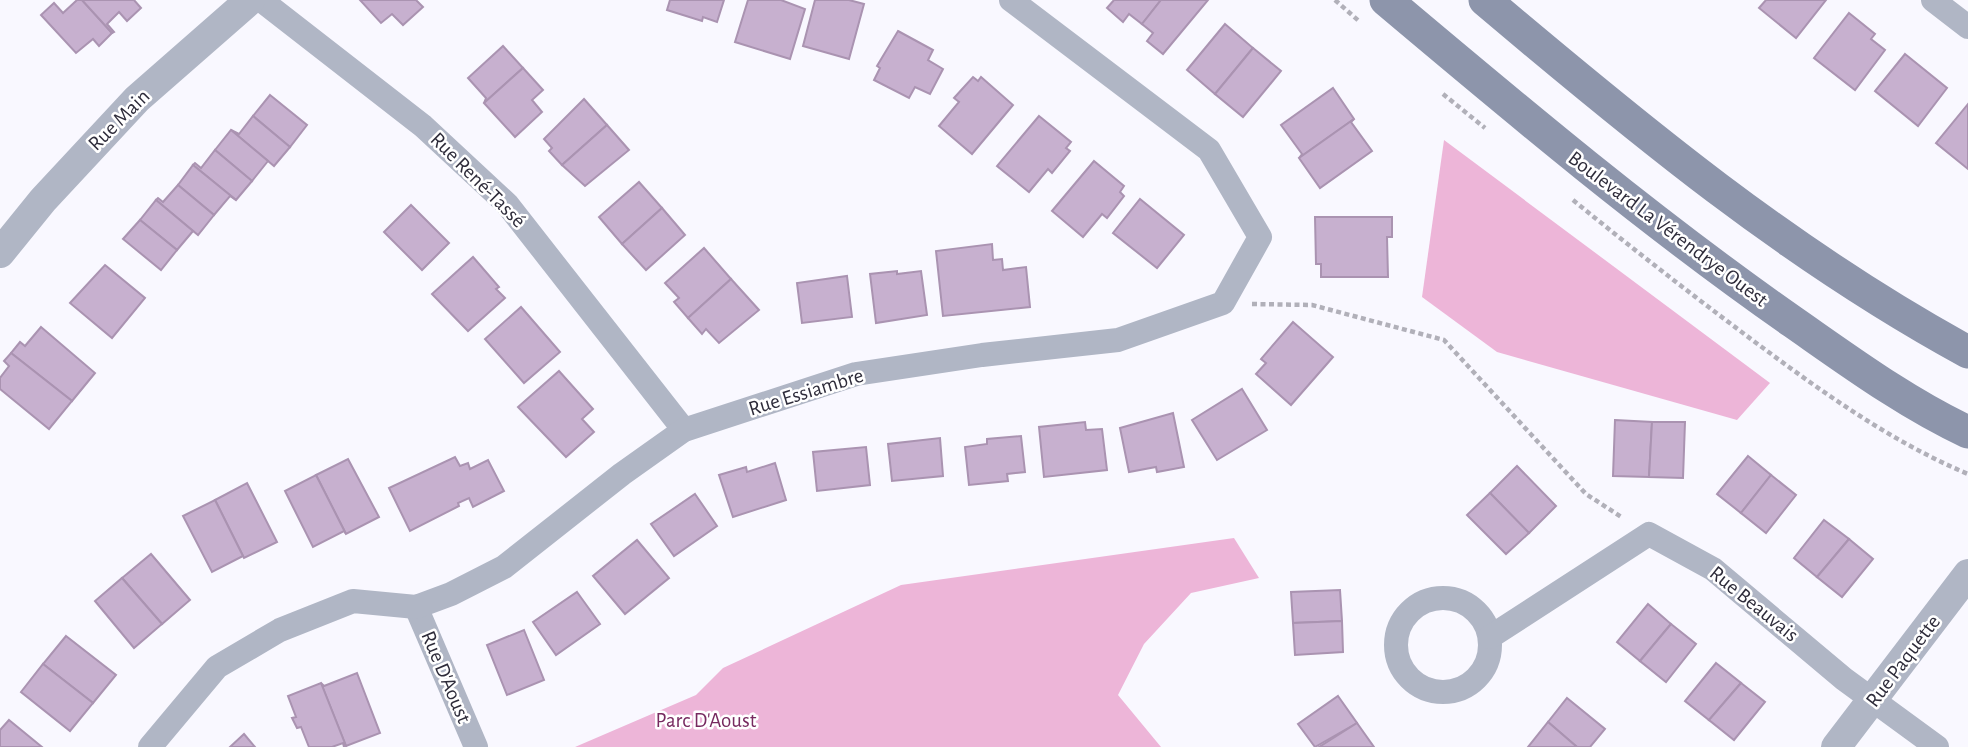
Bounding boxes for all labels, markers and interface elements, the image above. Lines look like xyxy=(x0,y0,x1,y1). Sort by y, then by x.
street label: Rue Main xyxy=(84,85,154,155)
street label: Rue René-Tassé xyxy=(426,128,530,232)
street label: Boulevard La Vérendrye Ouest xyxy=(1564,147,1772,311)
street label: Rue Essiambre xyxy=(746,365,866,419)
street label: Rue Beauvais xyxy=(1706,562,1802,646)
street label: Rue Paquette xyxy=(1862,611,1944,711)
street label: Rue D'Aoust xyxy=(417,628,475,726)
park label: Parc D'Aoust xyxy=(656,710,757,731)

